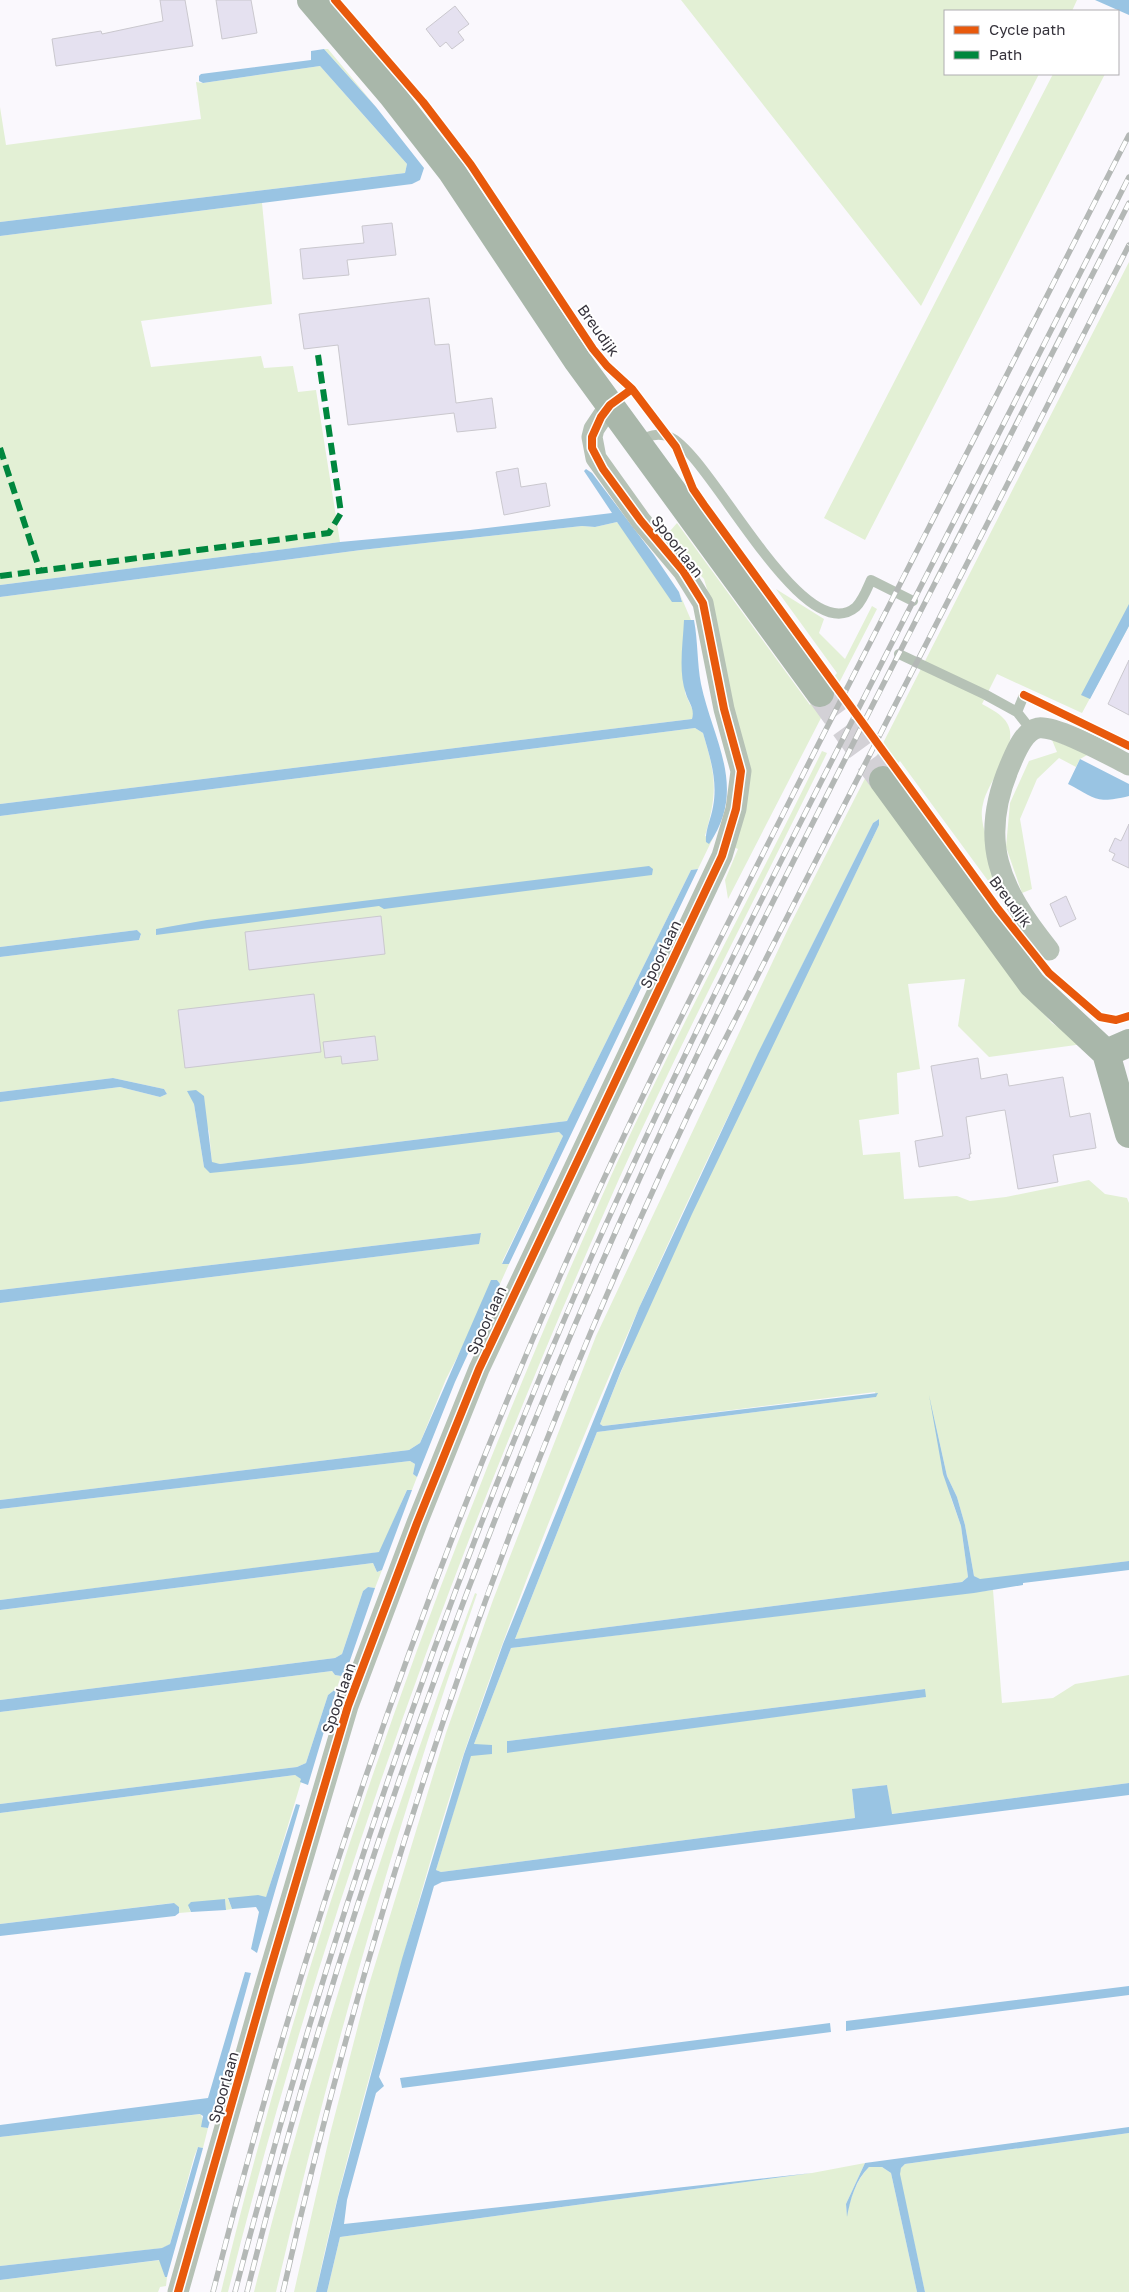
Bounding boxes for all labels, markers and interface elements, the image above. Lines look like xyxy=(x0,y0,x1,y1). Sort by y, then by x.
legend xyxy=(944,10,1119,75)
text: Cycle path xyxy=(989,20,1065,38)
text: Path xyxy=(989,45,1022,63)
street label: Breudijk xyxy=(574,301,624,360)
street label: Spoorlaan xyxy=(648,511,708,581)
street label: Breudijk xyxy=(986,872,1036,931)
street label: Spoorlaan xyxy=(636,917,684,991)
street label: Spoorlaan xyxy=(462,1283,510,1357)
street label: Spoorlaan xyxy=(318,1660,358,1736)
street label: Spoorlaan xyxy=(204,2049,242,2125)

